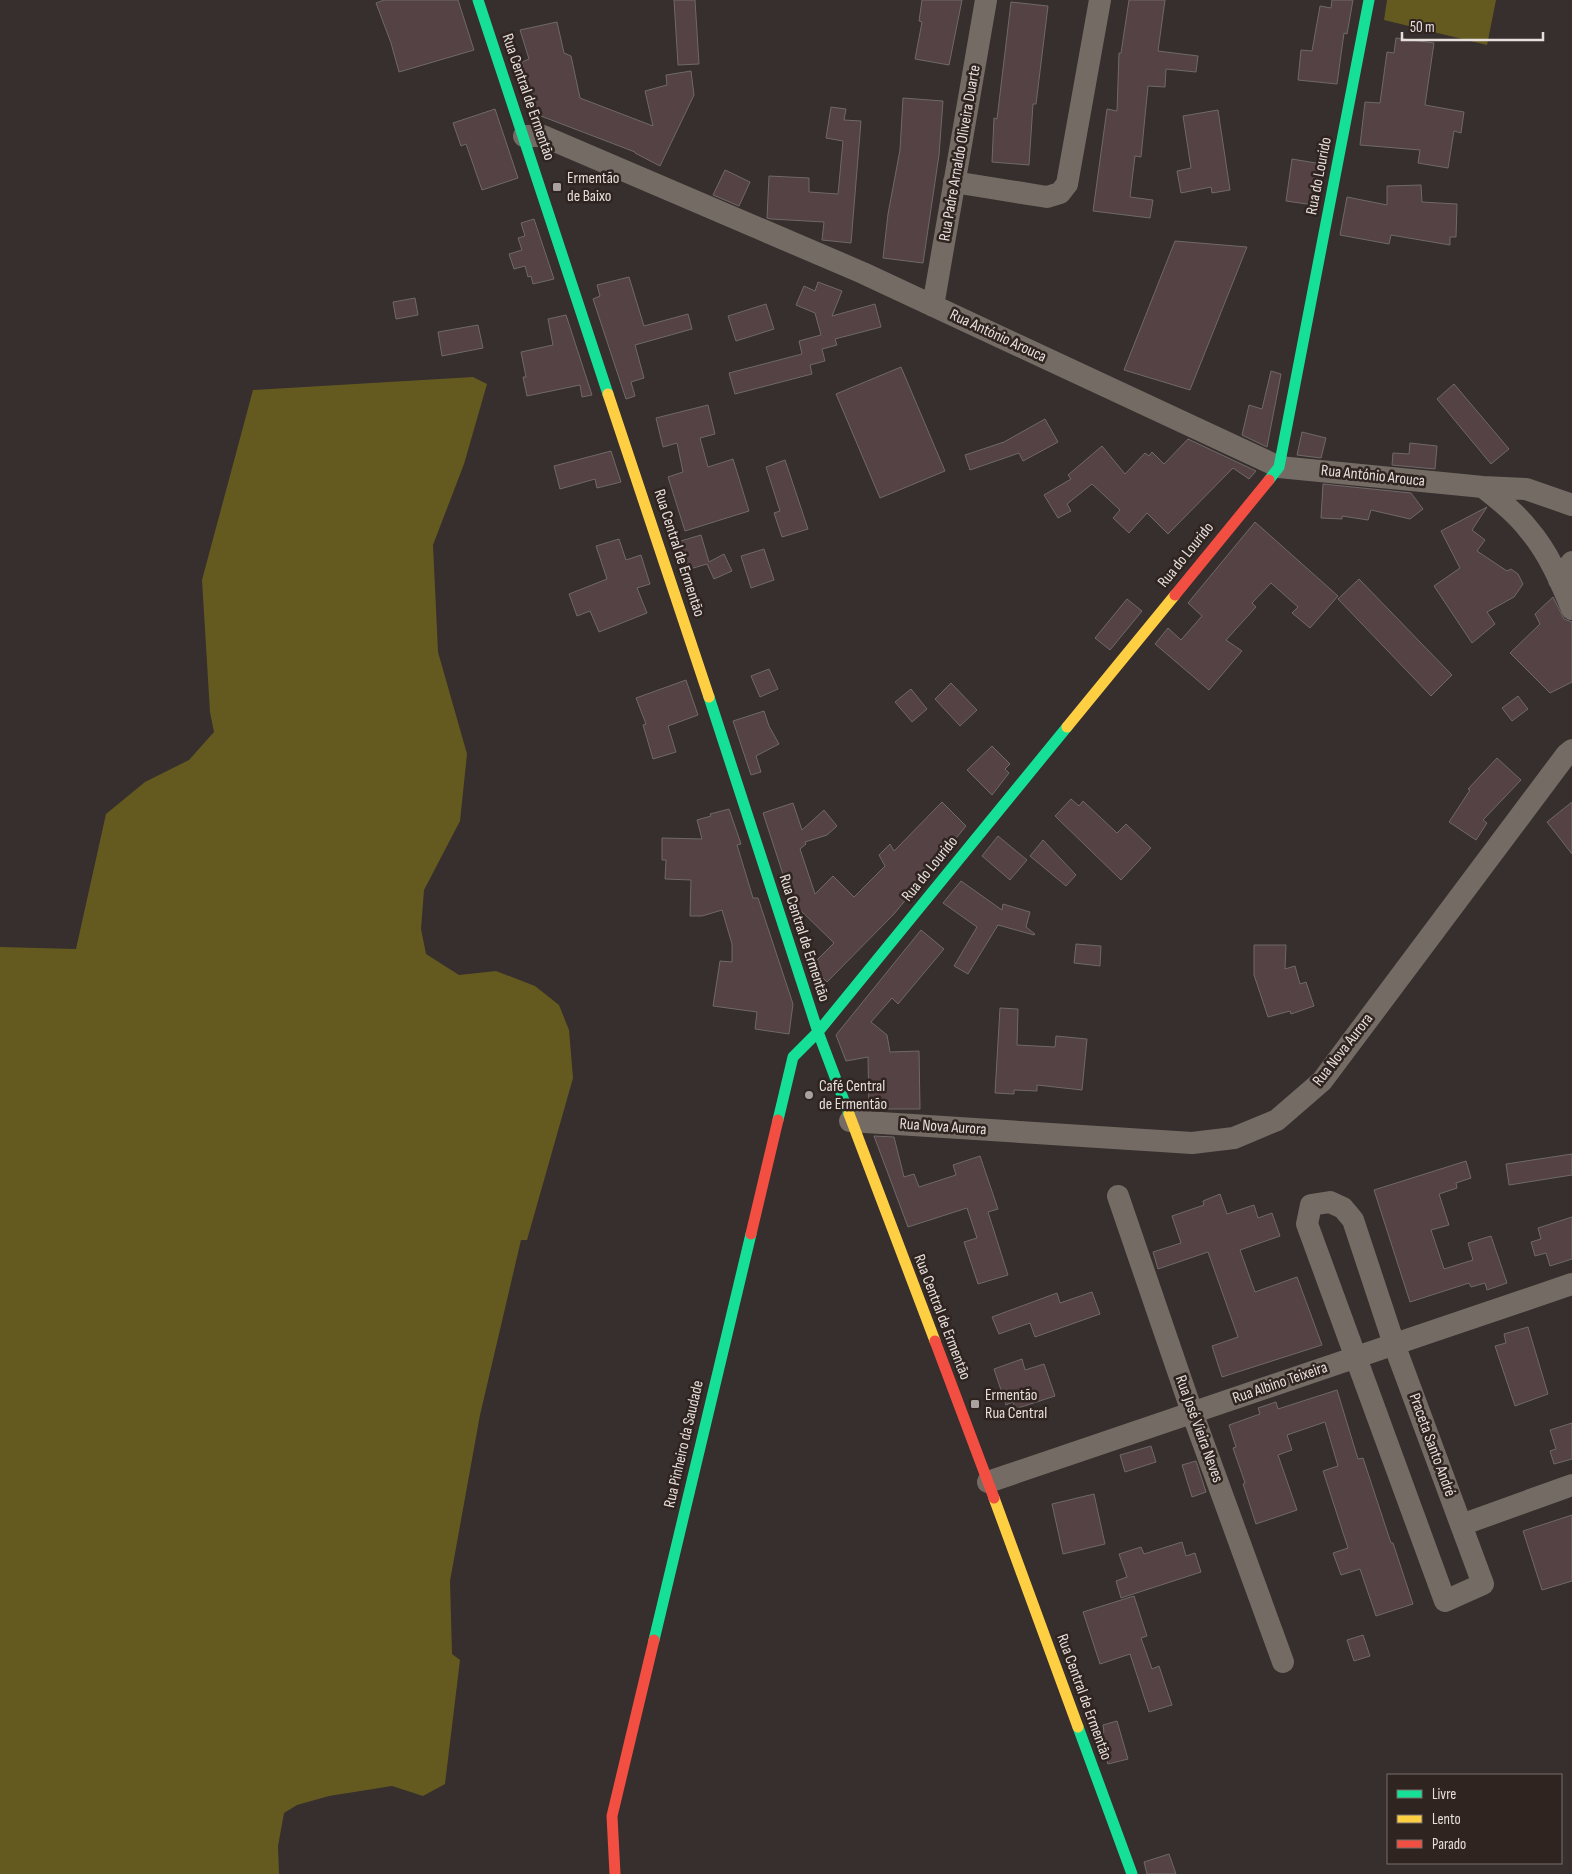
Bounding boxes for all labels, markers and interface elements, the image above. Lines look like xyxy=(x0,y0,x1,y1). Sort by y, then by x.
scale bar xyxy=(1402,10,1543,42)
text: 50 m xyxy=(1410,18,1435,37)
street label: Rua Central de Ermentão xyxy=(497,31,559,163)
street label: Rua Padre Arnaldo Oliveira Duarte xyxy=(935,63,985,243)
street label: Rua do Lourido xyxy=(1302,136,1336,216)
place label: Ermentão de Baixo xyxy=(567,169,619,206)
marker: Ermentão de Baixo xyxy=(551,181,563,193)
street label: Rua António Arouca xyxy=(947,305,1049,367)
street label: Rua António Arouca xyxy=(1320,461,1426,491)
street label: Rua Central de Ermentão xyxy=(649,487,709,619)
street label: Rua do Lourido xyxy=(1154,518,1218,592)
street label: Rua do Lourido xyxy=(898,832,962,906)
street label: Rua Central de Ermentão xyxy=(774,872,834,1004)
street label: Rua Nova Aurora xyxy=(1309,1010,1377,1090)
place label: Café Central de Ermentão xyxy=(819,1077,887,1114)
marker: Café Central de Ermentão xyxy=(803,1089,815,1101)
street label: Rua Nova Aurora xyxy=(899,1114,987,1140)
street label: Rua Central de Ermentão xyxy=(909,1252,975,1382)
street label: Rua Albino Teixeira xyxy=(1230,1358,1330,1408)
street label: Rua José Vieira Neves xyxy=(1171,1373,1227,1485)
street label: Rua Pinheiro da Saudade xyxy=(660,1378,708,1510)
place label: Ermentão Rua Central xyxy=(985,1386,1047,1423)
street label: Praceta Santo André xyxy=(1404,1391,1460,1499)
marker: Ermentão Rua Central xyxy=(969,1398,981,1410)
street label: Rua Central de Ermentão xyxy=(1052,1631,1116,1763)
legend xyxy=(1387,1774,1562,1864)
text: Livre xyxy=(1432,1785,1456,1804)
text: Lento xyxy=(1432,1810,1461,1829)
text: Parado xyxy=(1432,1835,1466,1854)

